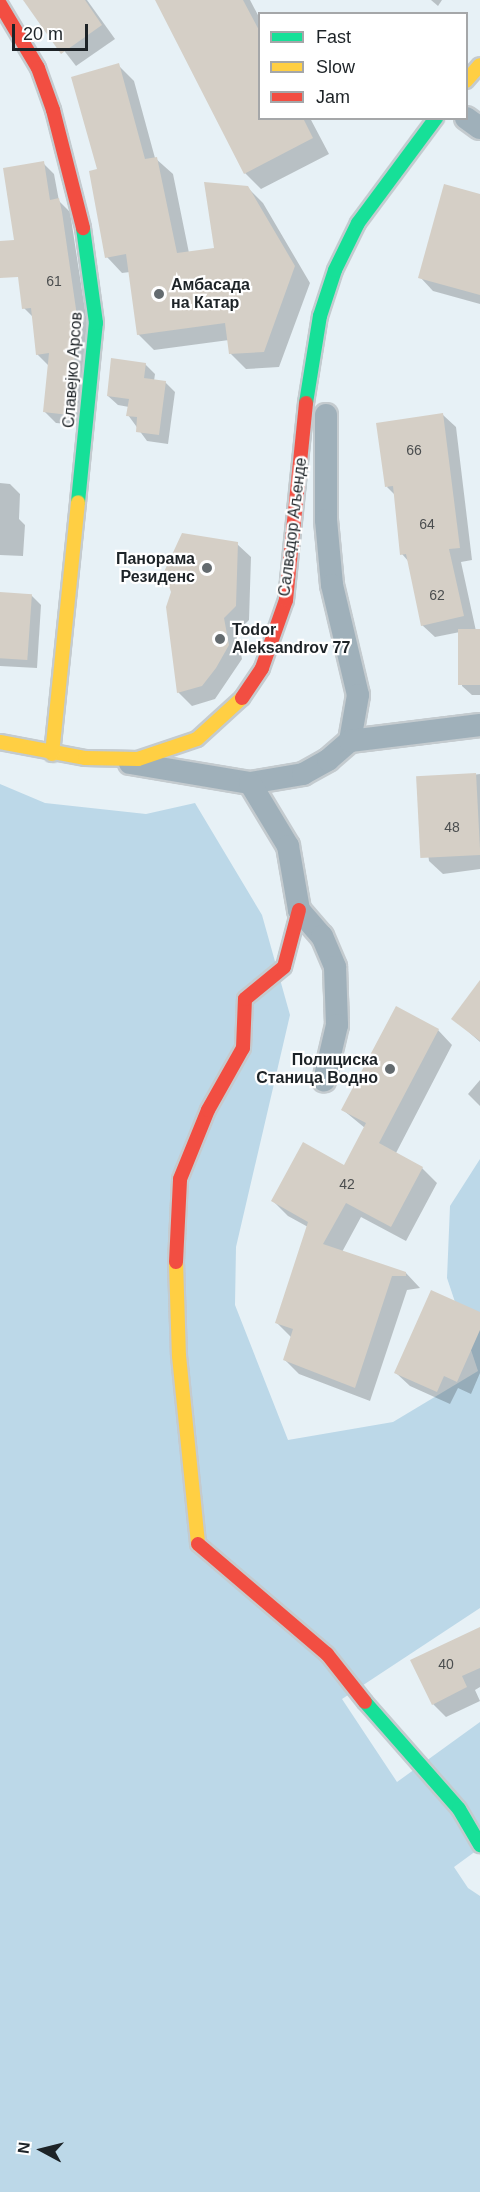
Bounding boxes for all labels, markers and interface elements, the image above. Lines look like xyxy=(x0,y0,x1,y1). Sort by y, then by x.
scale bar xyxy=(15,12,92,50)
legend xyxy=(258,12,468,120)
text: 20 m xyxy=(23,24,63,44)
text: Fast xyxy=(316,27,351,47)
text: Slow xyxy=(316,57,355,77)
text: Jam xyxy=(316,87,350,107)
house number: 61 xyxy=(46,273,62,289)
place label: Амбасада на Катар xyxy=(171,275,250,313)
marker: Амбасада на Катар xyxy=(152,287,166,301)
street label: Славејко Арсов xyxy=(59,311,87,429)
house number: 66 xyxy=(406,442,422,458)
street label: Салвадор Аљенде xyxy=(275,456,311,598)
house number: 64 xyxy=(419,516,435,532)
place label: Панорама Резиденс xyxy=(116,549,195,587)
marker: Панорама Резиденс xyxy=(200,561,214,575)
house number: 62 xyxy=(429,587,445,603)
place label: Todor Aleksandrov 77 xyxy=(232,620,350,658)
marker: Todor Aleksandrov 77 xyxy=(213,632,227,646)
house number: 48 xyxy=(444,819,460,835)
place label: Полициска Станица Водно xyxy=(256,1050,378,1088)
marker: Полициска Станица Водно xyxy=(383,1062,397,1076)
house number: 42 xyxy=(339,1176,355,1192)
house number: 40 xyxy=(438,1656,454,1672)
north arrow xyxy=(12,2120,72,2180)
text: N xyxy=(14,2141,33,2155)

